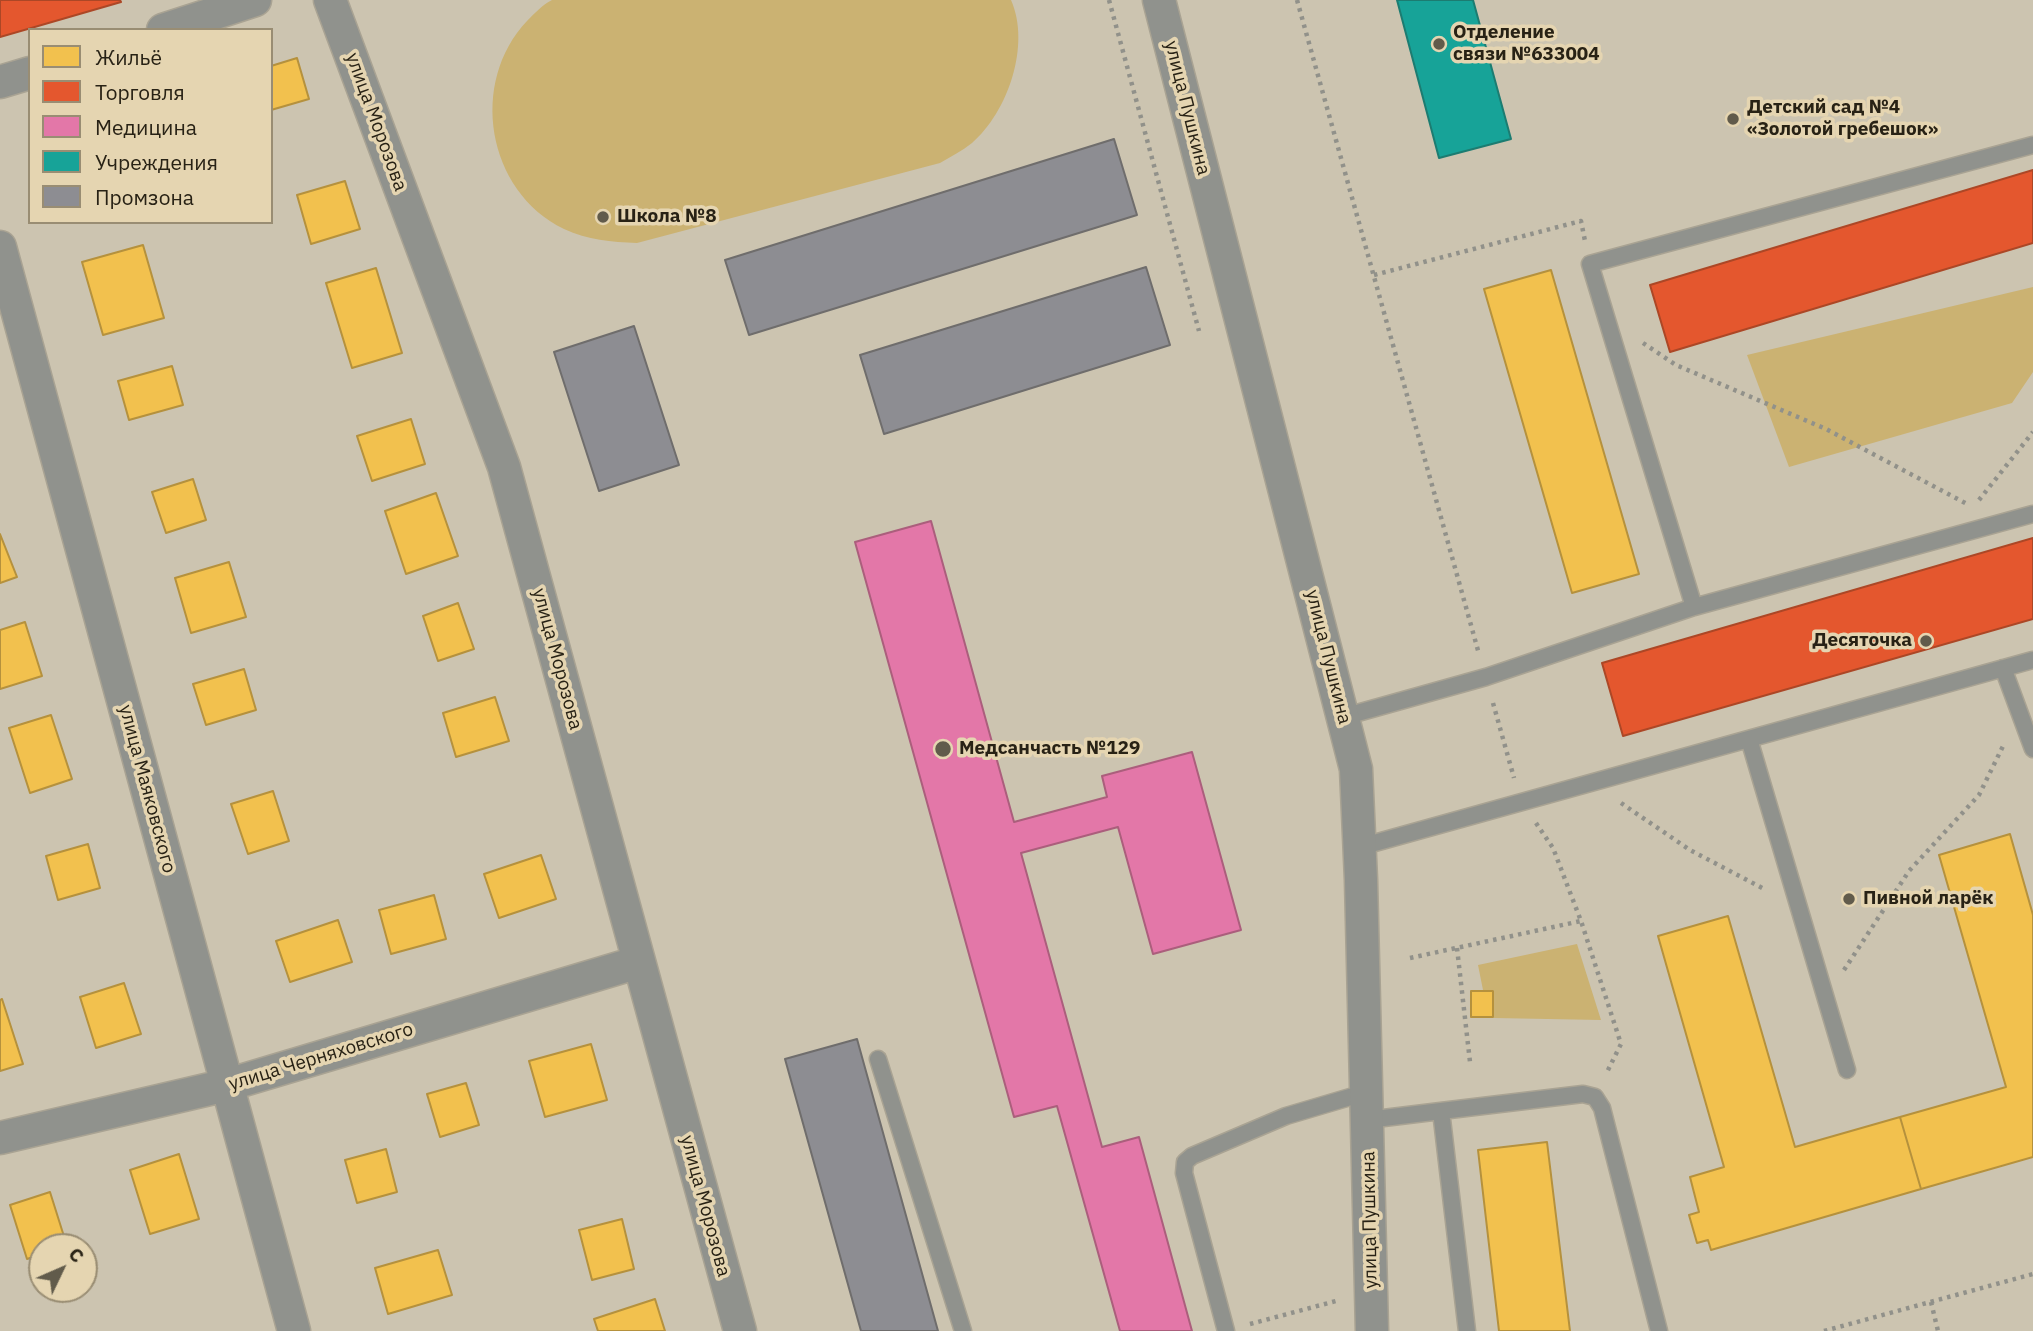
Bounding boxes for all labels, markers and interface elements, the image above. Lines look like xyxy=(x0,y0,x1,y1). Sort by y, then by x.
place label: Отделение связи №633004 xyxy=(1453,22,1600,66)
legend xyxy=(28,28,273,224)
marker: Отделение связи №633004 xyxy=(1431,36,1447,52)
street label: улица Пушкина xyxy=(1159,38,1215,178)
text: Жильё xyxy=(95,43,162,71)
street label: улица Морозова xyxy=(340,50,412,194)
text: Торговля xyxy=(95,78,185,106)
place label: Детский сад №4 «Золотой гребешок» xyxy=(1747,97,1938,141)
marker: Детский сад №4 «Золотой гребешок» xyxy=(1725,111,1741,127)
text: Медицина xyxy=(95,113,197,141)
text: Учреждения xyxy=(95,148,218,176)
text: Промзона xyxy=(95,183,194,211)
place label: Школа №8 xyxy=(617,206,717,228)
marker: Школа №8 xyxy=(595,209,611,225)
street label: улица Морозова xyxy=(527,586,587,732)
street label: улица Пушкина xyxy=(1300,587,1356,727)
place label: Десяточка xyxy=(1812,630,1912,652)
marker: Десяточка xyxy=(1918,633,1934,649)
street label: улица Маяковского xyxy=(114,702,180,876)
place label: Медсанчасть №129 xyxy=(959,738,1140,760)
marker: Медсанчасть №129 xyxy=(933,739,953,759)
place label: Пивной ларёк xyxy=(1863,888,1993,910)
marker: Пивной ларёк xyxy=(1841,891,1857,907)
street label: улица Черняховского xyxy=(226,1018,416,1096)
street label: улица Морозова xyxy=(675,1133,735,1279)
street label: улица Пушкина xyxy=(1357,1151,1383,1289)
north arrow xyxy=(28,1233,98,1303)
text: С xyxy=(64,1242,90,1268)

